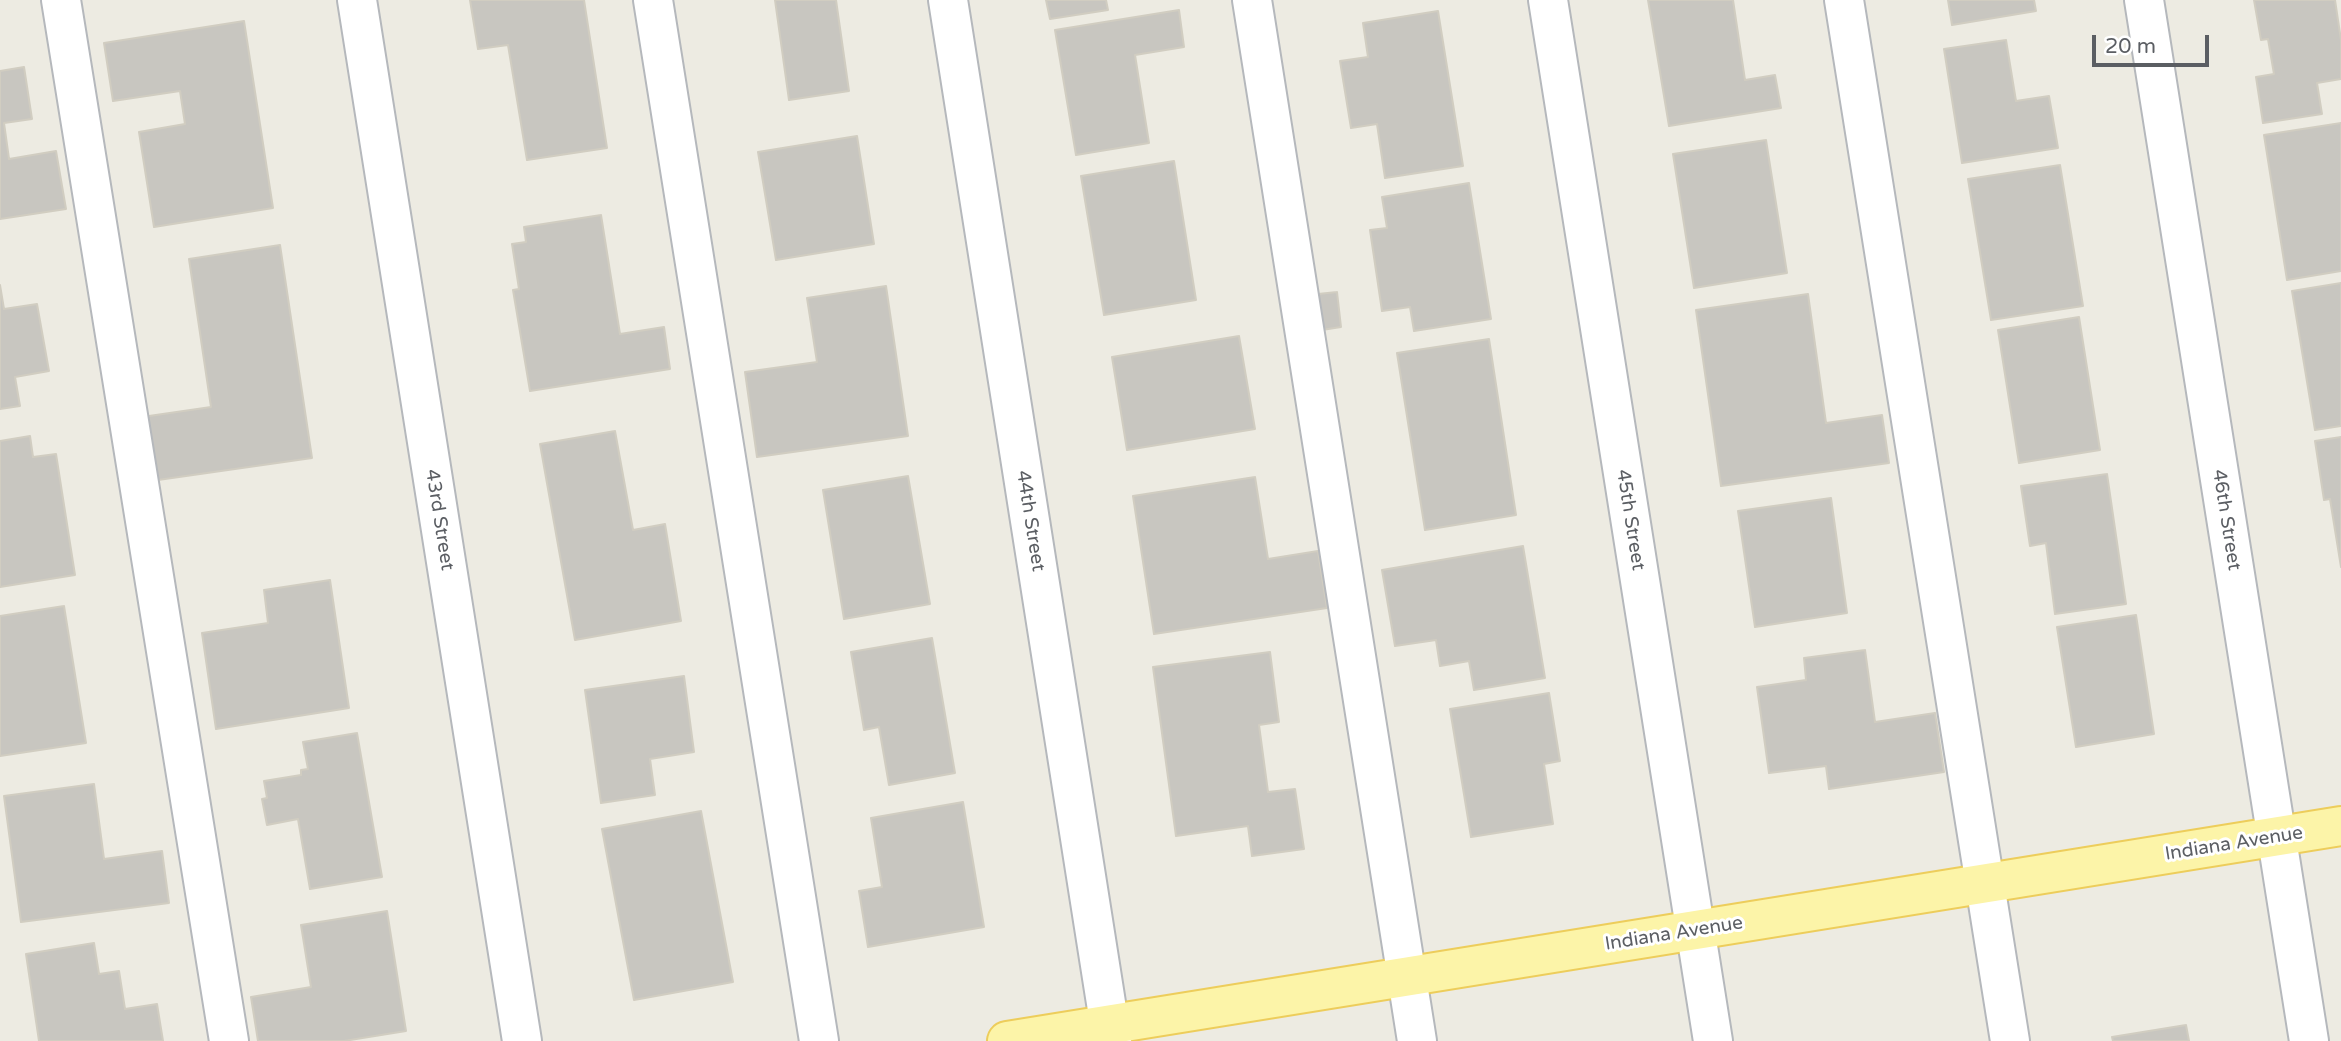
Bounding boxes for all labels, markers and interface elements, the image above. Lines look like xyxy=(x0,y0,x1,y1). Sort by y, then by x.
scale bar xyxy=(2096,21,2213,65)
text: 20 m xyxy=(2105,34,2156,59)
street label: 43rd Street xyxy=(420,468,458,572)
street label: 45th Street xyxy=(1611,468,1649,572)
street label: 46th Street xyxy=(2207,468,2245,572)
street label: 44th Street xyxy=(1011,469,1049,573)
street label: Indiana Avenue xyxy=(2163,822,2305,866)
street label: Indiana Avenue xyxy=(1603,912,1745,956)

